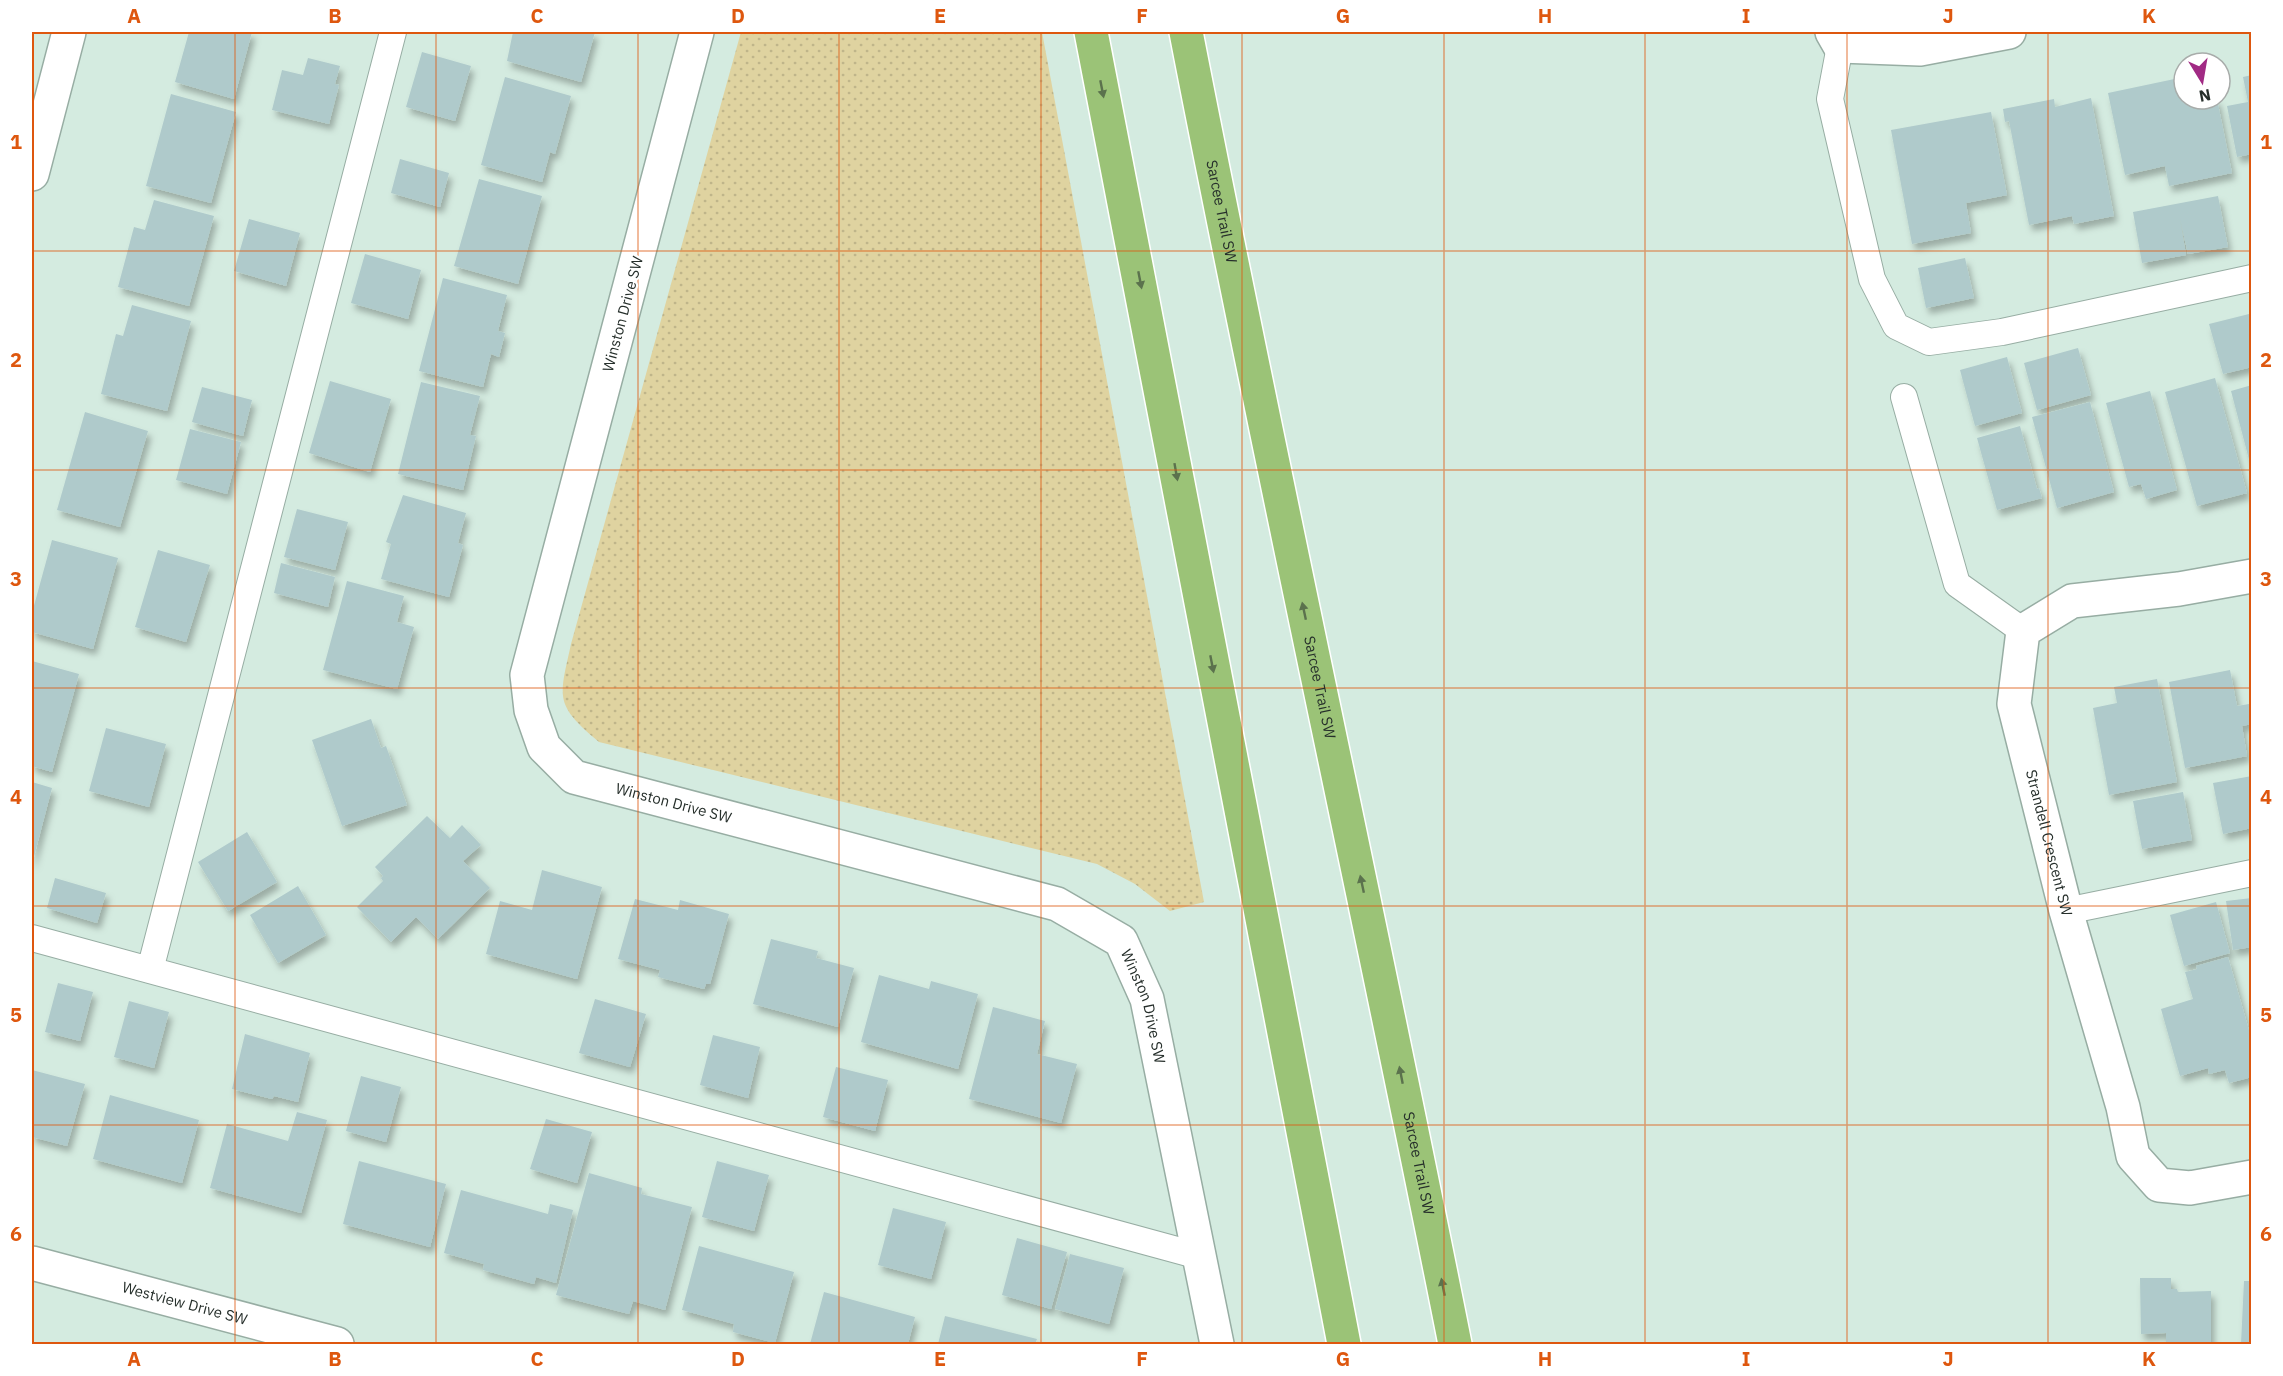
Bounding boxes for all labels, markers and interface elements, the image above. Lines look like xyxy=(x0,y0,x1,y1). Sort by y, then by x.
text: A xyxy=(127,2,141,29)
text: B xyxy=(328,2,342,29)
text: C xyxy=(530,2,544,29)
text: D xyxy=(731,2,745,29)
text: E xyxy=(934,2,946,29)
text: F xyxy=(1136,2,1148,29)
text: G xyxy=(1336,2,1350,29)
text: H xyxy=(1538,2,1552,29)
text: I xyxy=(1742,2,1750,29)
text: J xyxy=(1942,2,1954,29)
text: K xyxy=(2142,2,2156,29)
north arrow xyxy=(2172,51,2232,111)
one-way arrow xyxy=(1098,80,1107,99)
text: N xyxy=(2197,85,2212,107)
text: 1 xyxy=(10,128,22,155)
text: 1 xyxy=(2260,128,2272,155)
street label: Sarcee Trail SW xyxy=(1202,158,1242,265)
street label: Winston Drive SW xyxy=(598,253,647,374)
one-way arrow xyxy=(1136,271,1145,290)
text: 2 xyxy=(10,346,22,373)
text: 2 xyxy=(2260,346,2272,373)
one-way arrow xyxy=(1172,463,1181,482)
text: 3 xyxy=(10,565,22,592)
text: 3 xyxy=(2260,565,2272,592)
one-way arrow xyxy=(1299,602,1308,621)
street label: Sarcee Trail SW xyxy=(1300,634,1340,741)
one-way arrow xyxy=(1208,654,1217,673)
street label: Strandell Crescent SW xyxy=(2022,768,2077,918)
street label: Winston Drive SW xyxy=(614,778,734,827)
text: 4 xyxy=(10,783,22,810)
text: 4 xyxy=(2260,783,2272,810)
one-way arrow xyxy=(1356,875,1366,894)
street label: Winston Drive SW xyxy=(1117,946,1170,1066)
text: 5 xyxy=(10,1001,22,1028)
text: 5 xyxy=(2260,1001,2272,1028)
one-way arrow xyxy=(1396,1066,1406,1085)
street label: Sarcee Trail SW xyxy=(1399,1110,1439,1217)
text: 6 xyxy=(10,1220,22,1247)
text: 6 xyxy=(2260,1220,2272,1247)
street label: Westview Drive SW xyxy=(120,1277,250,1329)
one-way arrow xyxy=(1438,1277,1447,1296)
text: A xyxy=(127,1345,141,1372)
text: B xyxy=(328,1345,342,1372)
text: C xyxy=(530,1345,544,1372)
text: D xyxy=(731,1345,745,1372)
text: E xyxy=(934,1345,946,1372)
text: F xyxy=(1136,1345,1148,1372)
text: G xyxy=(1336,1345,1350,1372)
text: H xyxy=(1538,1345,1552,1372)
text: I xyxy=(1742,1345,1750,1372)
text: J xyxy=(1942,1345,1954,1372)
text: K xyxy=(2142,1345,2156,1372)

